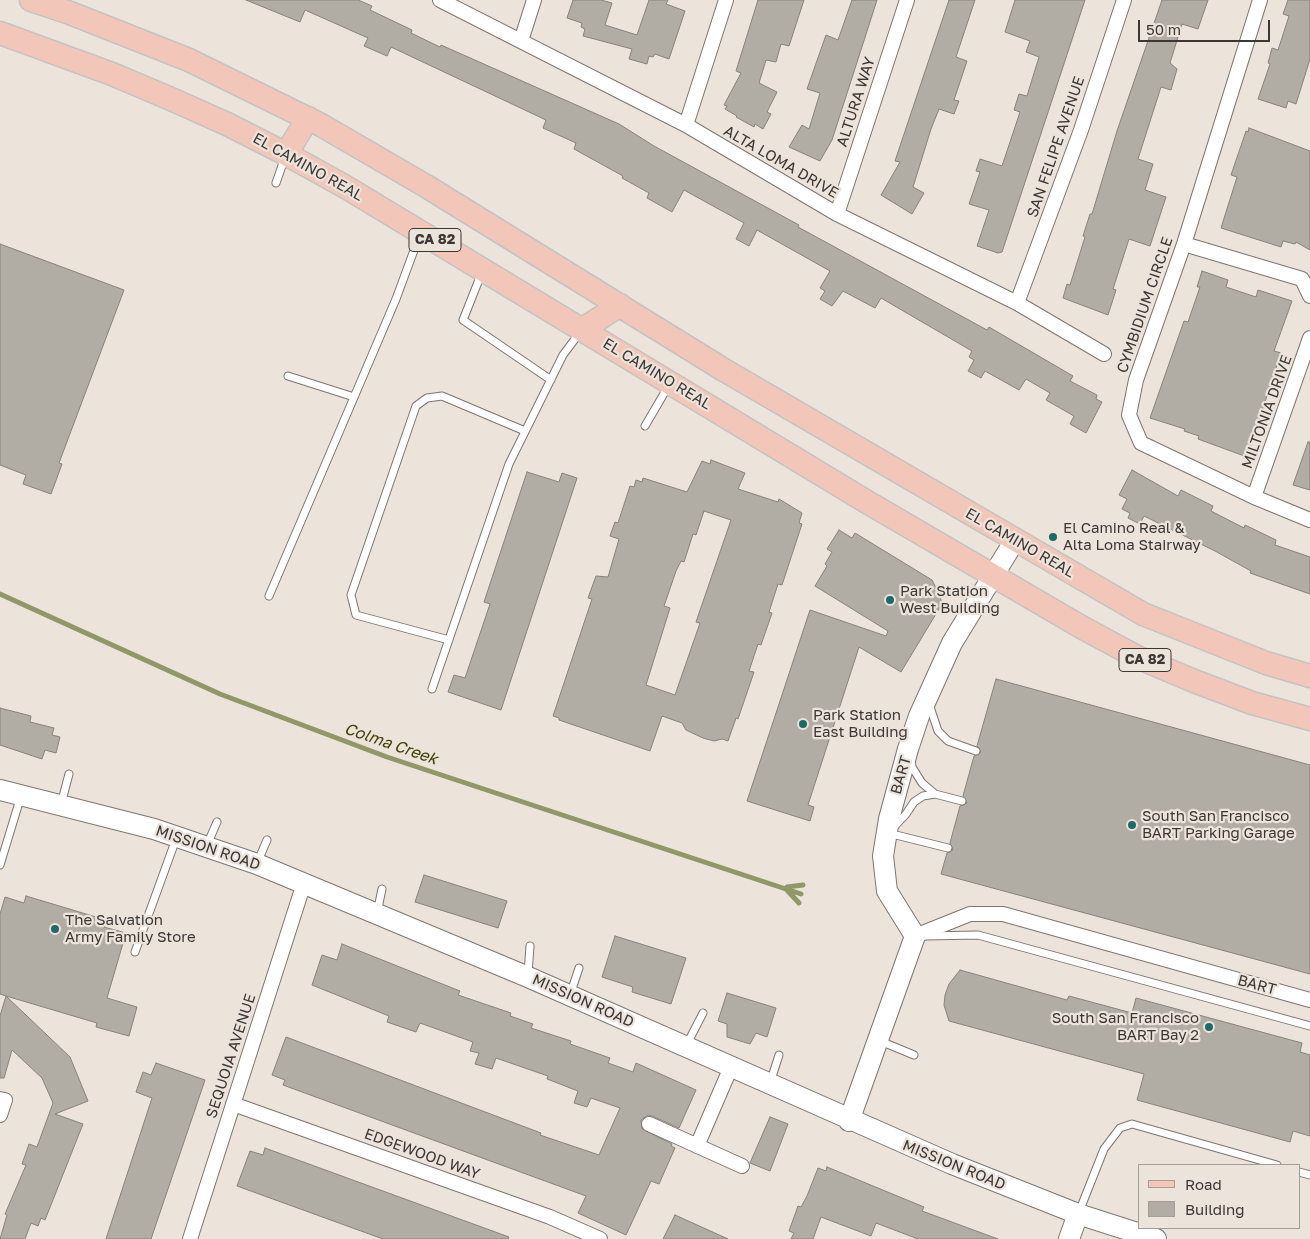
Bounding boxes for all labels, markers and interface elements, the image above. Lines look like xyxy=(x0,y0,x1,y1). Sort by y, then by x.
scale bar xyxy=(1140,10,1272,42)
text: 50 m xyxy=(1146,20,1181,38)
street label: ALTURA WAY xyxy=(833,55,879,149)
street label: SAN FELIPE AVENUE xyxy=(1023,74,1089,220)
street label: ALTA LOMA DRIVE xyxy=(720,122,842,202)
street label: EL CAMINO REAL xyxy=(250,129,366,205)
road number: CA 82 xyxy=(409,228,461,252)
street label: CYMBIDIUM CIRCLE xyxy=(1113,235,1177,375)
street label: EL CAMINO REAL xyxy=(600,335,714,413)
street label: MILTONIA DRIVE xyxy=(1238,353,1296,471)
street label: EL CAMINO REAL xyxy=(962,504,1078,582)
place label: El Camino Real & Alta Loma Stairway xyxy=(1063,519,1201,554)
marker: El Camino Real & Alta Loma Stairway xyxy=(1047,531,1059,543)
place label: Park Station West Building xyxy=(900,582,1000,617)
marker: Park Station West Building xyxy=(884,594,896,606)
road number: CA 82 xyxy=(1119,648,1171,672)
place label: Park Station East Building xyxy=(813,706,908,741)
marker: Park Station East Building xyxy=(797,718,809,730)
water label: Colma Creek xyxy=(342,719,440,769)
street label: BART xyxy=(887,754,915,796)
place label: South San Francisco BART Parking Garage xyxy=(1142,807,1295,842)
marker: South San Francisco BART Parking Garage xyxy=(1126,819,1138,831)
street label: MISSION ROAD xyxy=(153,822,263,874)
place label: The Salvation Army Family Store xyxy=(65,911,196,946)
marker: The Salvation Army Family Store xyxy=(49,923,61,935)
street label: MISSION ROAD xyxy=(529,971,637,1031)
street label: BART xyxy=(1236,971,1278,999)
street label: SEQUOIA AVENUE xyxy=(202,992,260,1120)
place label: South San Francisco BART Bay 2 xyxy=(1052,1009,1199,1044)
marker: South San Francisco BART Bay 2 xyxy=(1203,1021,1215,1033)
street label: EDGEWOOD WAY xyxy=(362,1125,482,1183)
street label: MISSION ROAD xyxy=(900,1136,1008,1194)
legend xyxy=(1138,1164,1300,1229)
text: Road xyxy=(1185,1175,1222,1193)
text: Building xyxy=(1185,1200,1245,1218)

